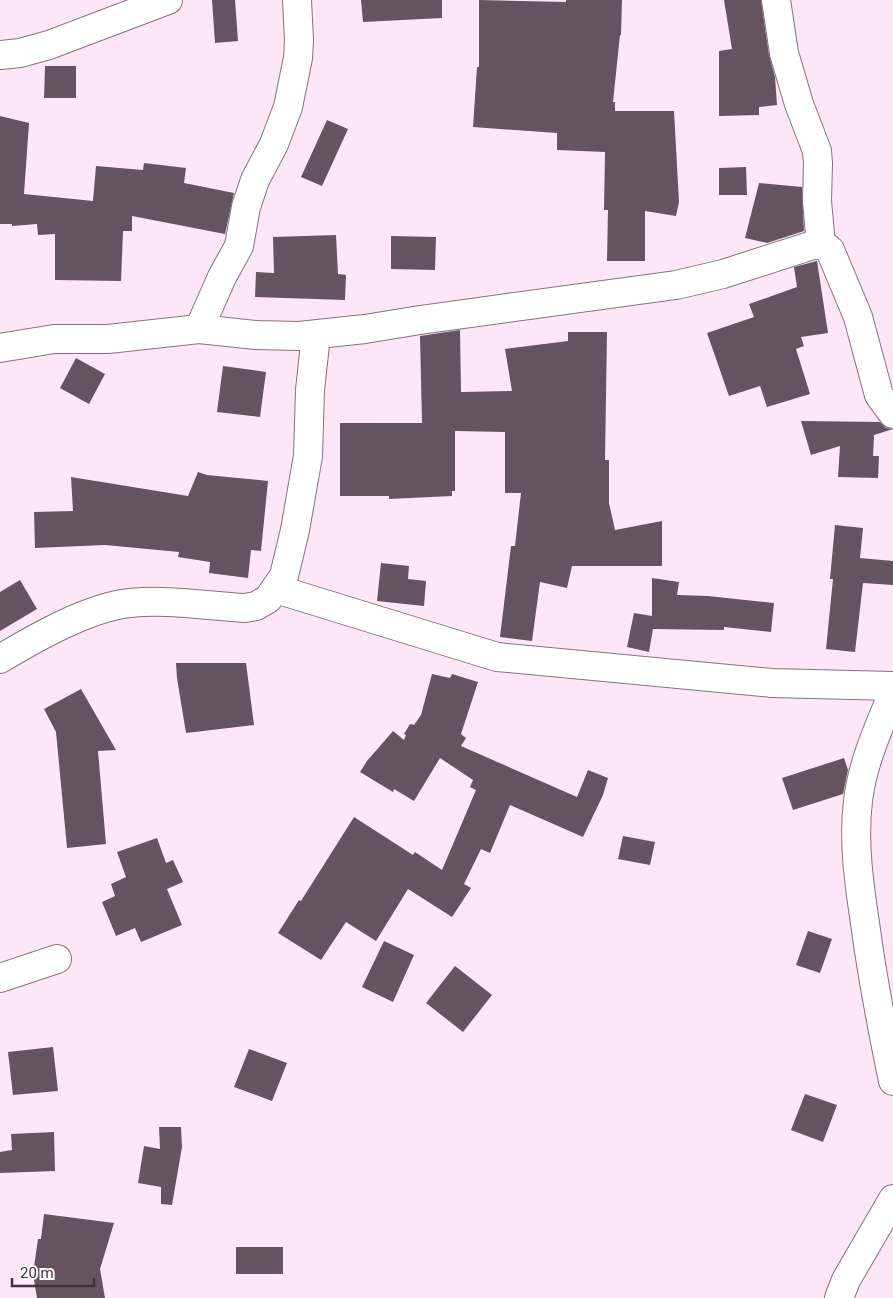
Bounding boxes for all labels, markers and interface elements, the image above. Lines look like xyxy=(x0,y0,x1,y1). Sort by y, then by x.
scale bar xyxy=(12,1256,95,1288)
text: 20 m xyxy=(20,1264,54,1282)

